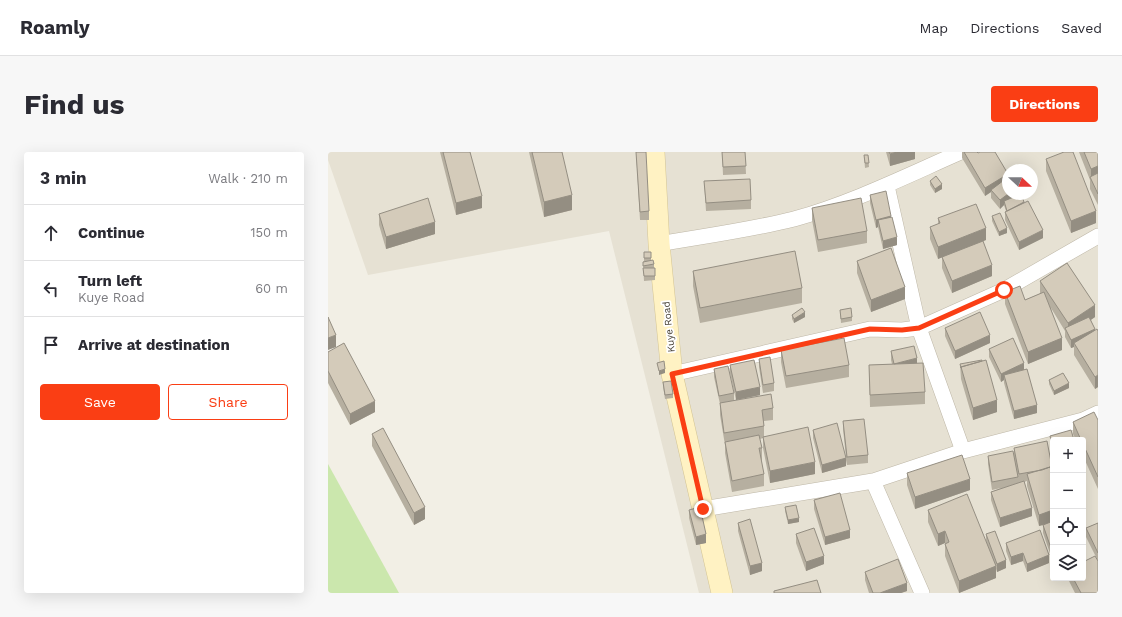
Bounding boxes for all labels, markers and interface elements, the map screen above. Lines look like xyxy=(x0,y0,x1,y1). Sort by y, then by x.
text: Roamly xyxy=(20,16,90,39)
text: Map xyxy=(920,20,948,36)
text: Directions xyxy=(970,20,1039,36)
text: Saved xyxy=(1061,20,1102,36)
button: Directions xyxy=(991,86,1098,122)
text: Find us xyxy=(24,88,124,121)
north arrow xyxy=(1002,164,1038,200)
text: 3 min xyxy=(40,168,86,188)
text: Walk · 210 m xyxy=(208,171,288,186)
icon: ahead xyxy=(40,222,62,244)
text: Continue xyxy=(78,224,145,242)
text: 150 m xyxy=(250,225,288,240)
text: Turn left xyxy=(78,272,142,290)
icon: left xyxy=(40,278,62,300)
text: 60 m xyxy=(255,281,288,296)
route start xyxy=(995,281,1013,299)
text: Kuye Road xyxy=(78,290,145,305)
street label: Kuye Road xyxy=(660,301,677,353)
icon: arrive xyxy=(40,334,62,356)
text: Arrive at destination xyxy=(78,336,230,354)
button: Save xyxy=(40,384,160,420)
button: Share xyxy=(168,384,288,420)
map controls xyxy=(1050,437,1086,581)
button: + xyxy=(1050,437,1086,473)
button: − xyxy=(1050,473,1086,509)
route end xyxy=(694,500,712,518)
button: locate xyxy=(1050,509,1086,545)
button: layers xyxy=(1050,545,1086,581)

